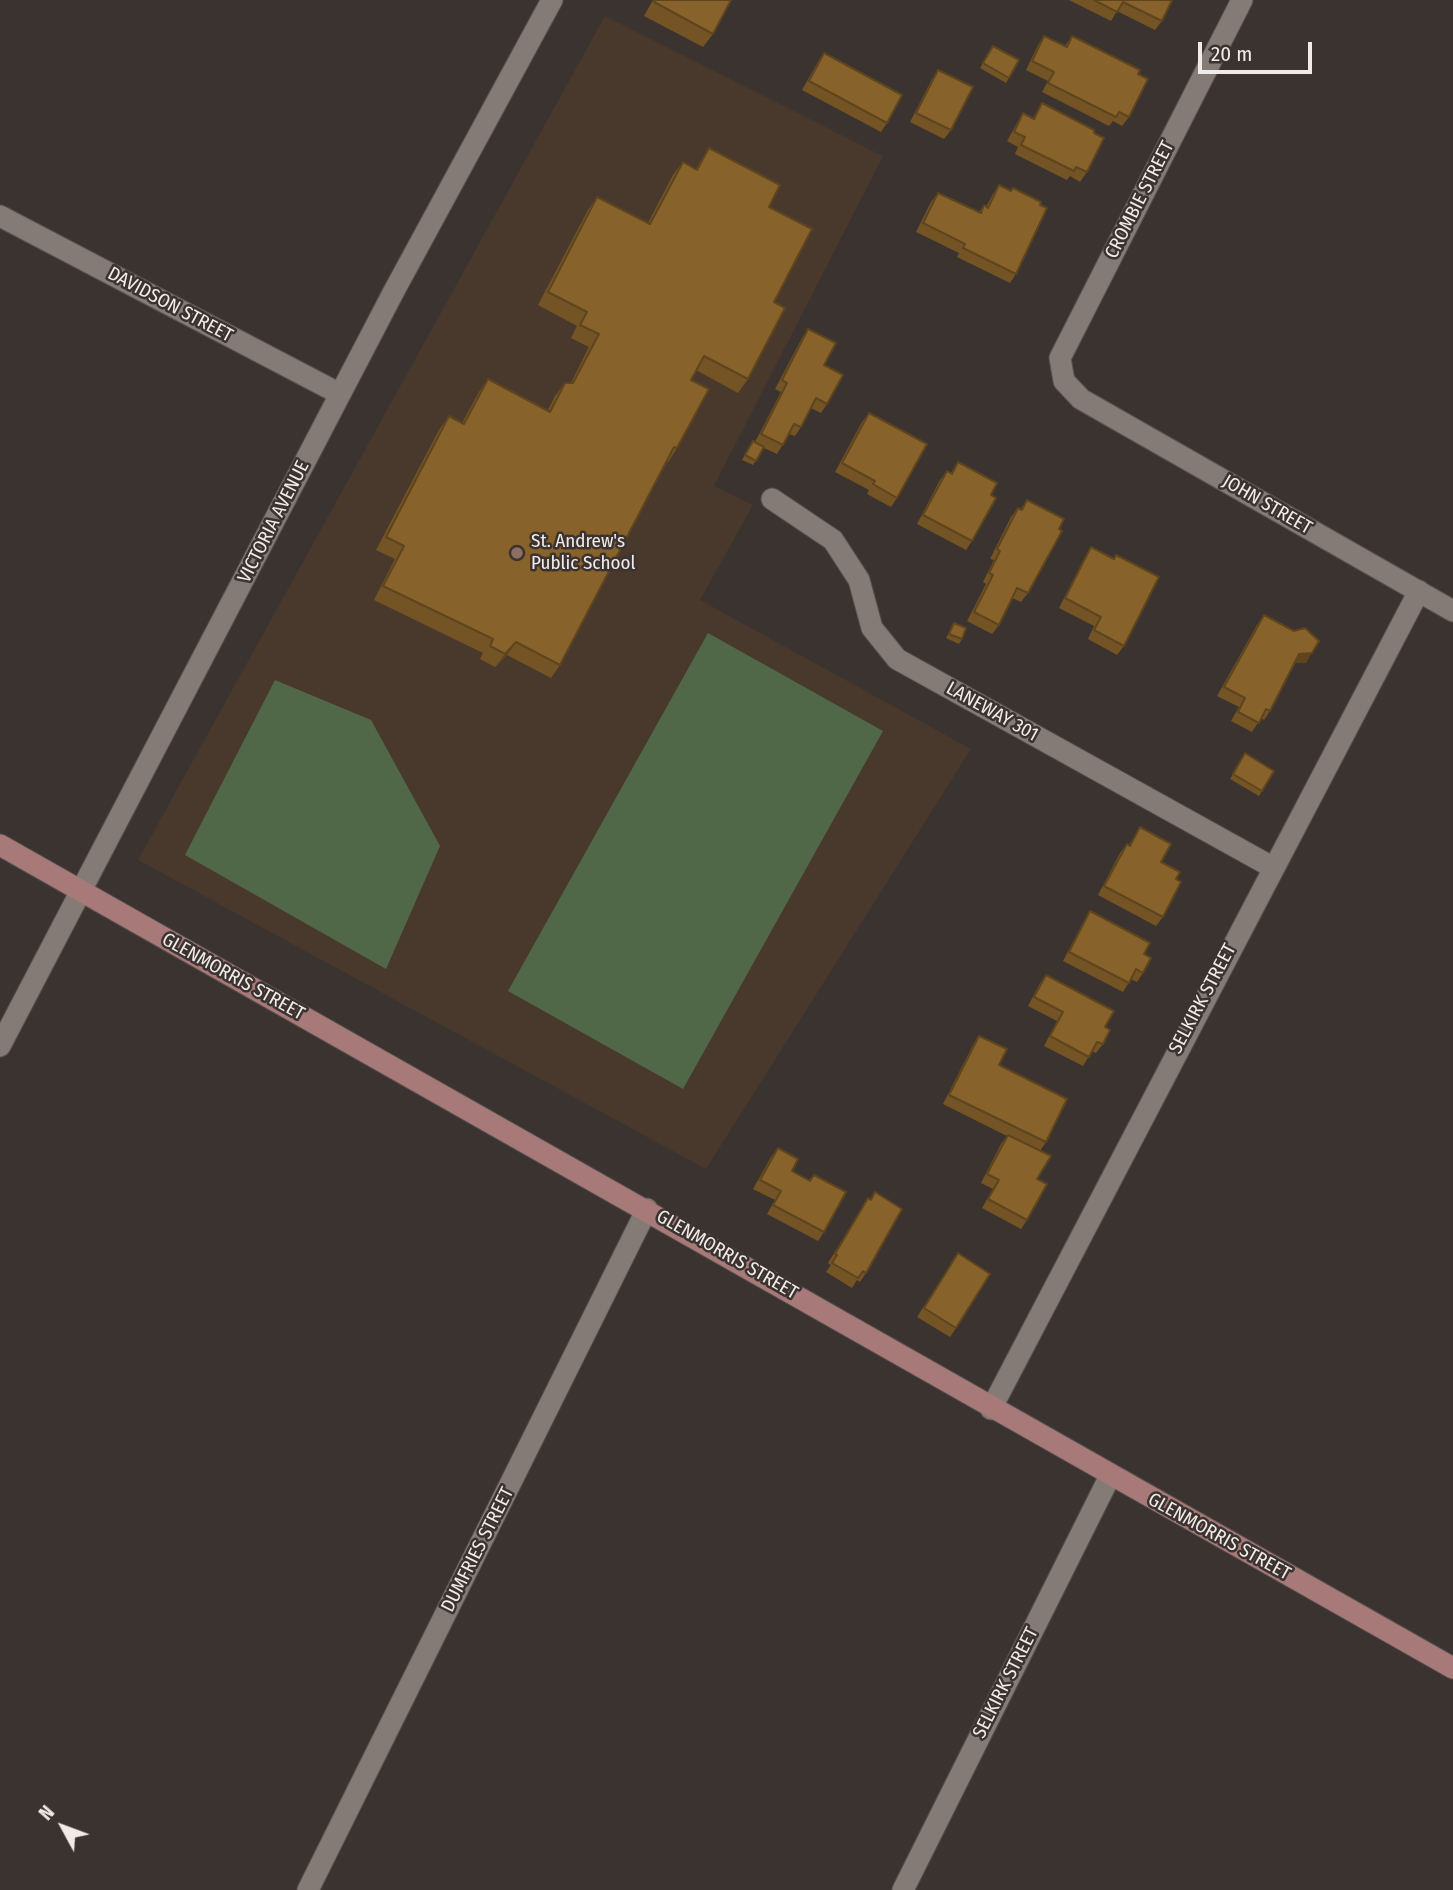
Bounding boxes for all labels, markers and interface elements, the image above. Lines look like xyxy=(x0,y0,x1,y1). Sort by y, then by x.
scale bar xyxy=(1201,28,1315,72)
text: 20 m xyxy=(1211,41,1252,67)
street label: CROMBIE STREET xyxy=(1101,138,1179,262)
street label: DAVIDSON STREET xyxy=(104,262,236,348)
street label: VICTORIA AVENUE xyxy=(233,457,315,587)
street label: JOHN STREET xyxy=(1218,470,1316,540)
place label: St. Andrew's Public School xyxy=(531,531,635,575)
marker: St. Andrew's Public School xyxy=(509,545,525,561)
street label: LANEWAY 301 xyxy=(942,677,1042,747)
street label: GLENMORRIS STREET xyxy=(158,928,308,1026)
street label: SELKIRK STREET xyxy=(1164,940,1242,1058)
street label: GLENMORRIS STREET xyxy=(652,1205,802,1305)
street label: DUMFRIES STREET xyxy=(437,1484,519,1616)
street label: GLENMORRIS STREET xyxy=(1144,1488,1294,1586)
street label: SELKIRK STREET xyxy=(968,1624,1044,1742)
north arrow xyxy=(28,1792,98,1862)
text: N xyxy=(34,1801,59,1825)

